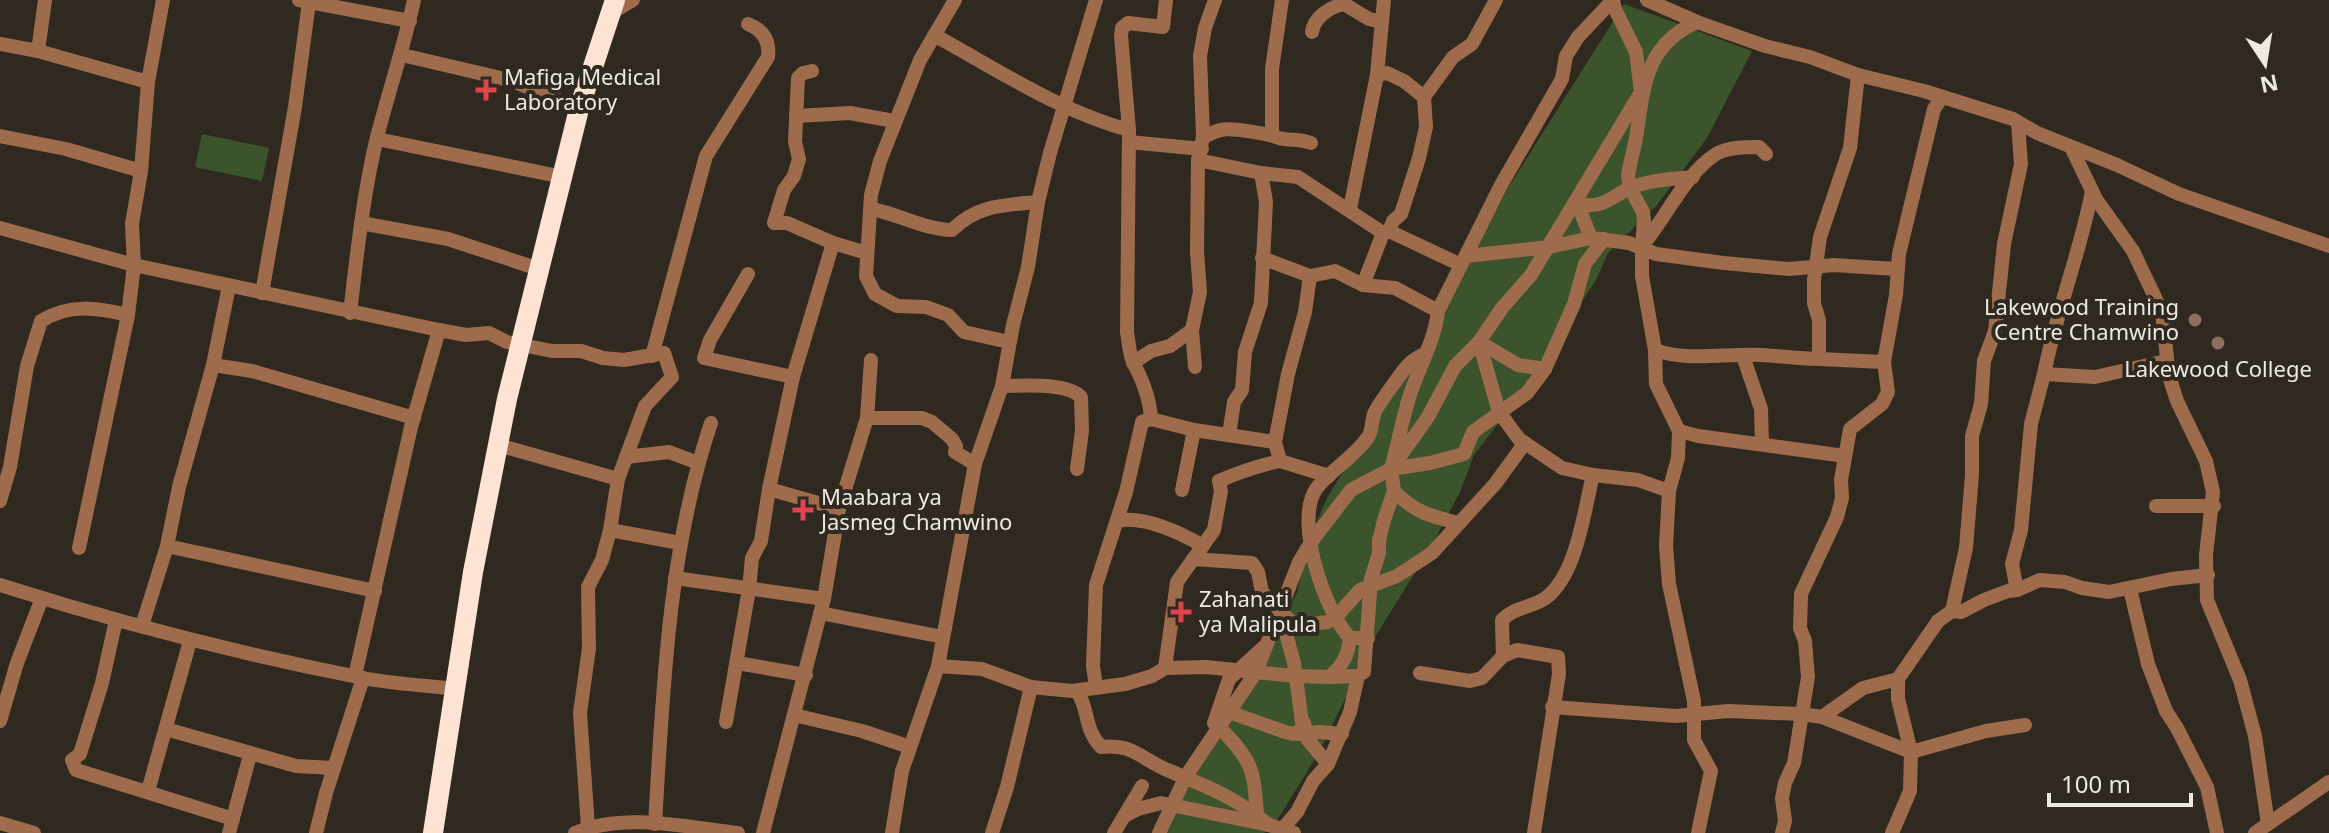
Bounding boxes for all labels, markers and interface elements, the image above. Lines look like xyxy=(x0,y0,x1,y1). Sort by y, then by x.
north arrow xyxy=(2225,24,2305,104)
place label: Mafiga Medical Laboratory xyxy=(504,61,661,116)
text: N xyxy=(2257,68,2281,101)
marker: Mafiga Medical Laboratory xyxy=(475,79,497,101)
place label: Lakewood Training Centre Chamwino xyxy=(1984,291,2179,346)
marker: Lakewood Training Centre Chamwino xyxy=(2186,311,2204,329)
marker: Lakewood College xyxy=(2209,334,2227,352)
place label: Lakewood College xyxy=(2124,353,2312,383)
place label: Maabara ya Jasmeg Chamwino xyxy=(819,481,1012,536)
marker: Maabara ya Jasmeg Chamwino xyxy=(792,499,814,521)
place label: Zahanati ya Malipula xyxy=(1199,583,1317,638)
marker: Zahanati ya Malipula xyxy=(1170,601,1192,623)
scale bar xyxy=(2049,757,2191,807)
text: 100 m xyxy=(2061,767,2131,800)

